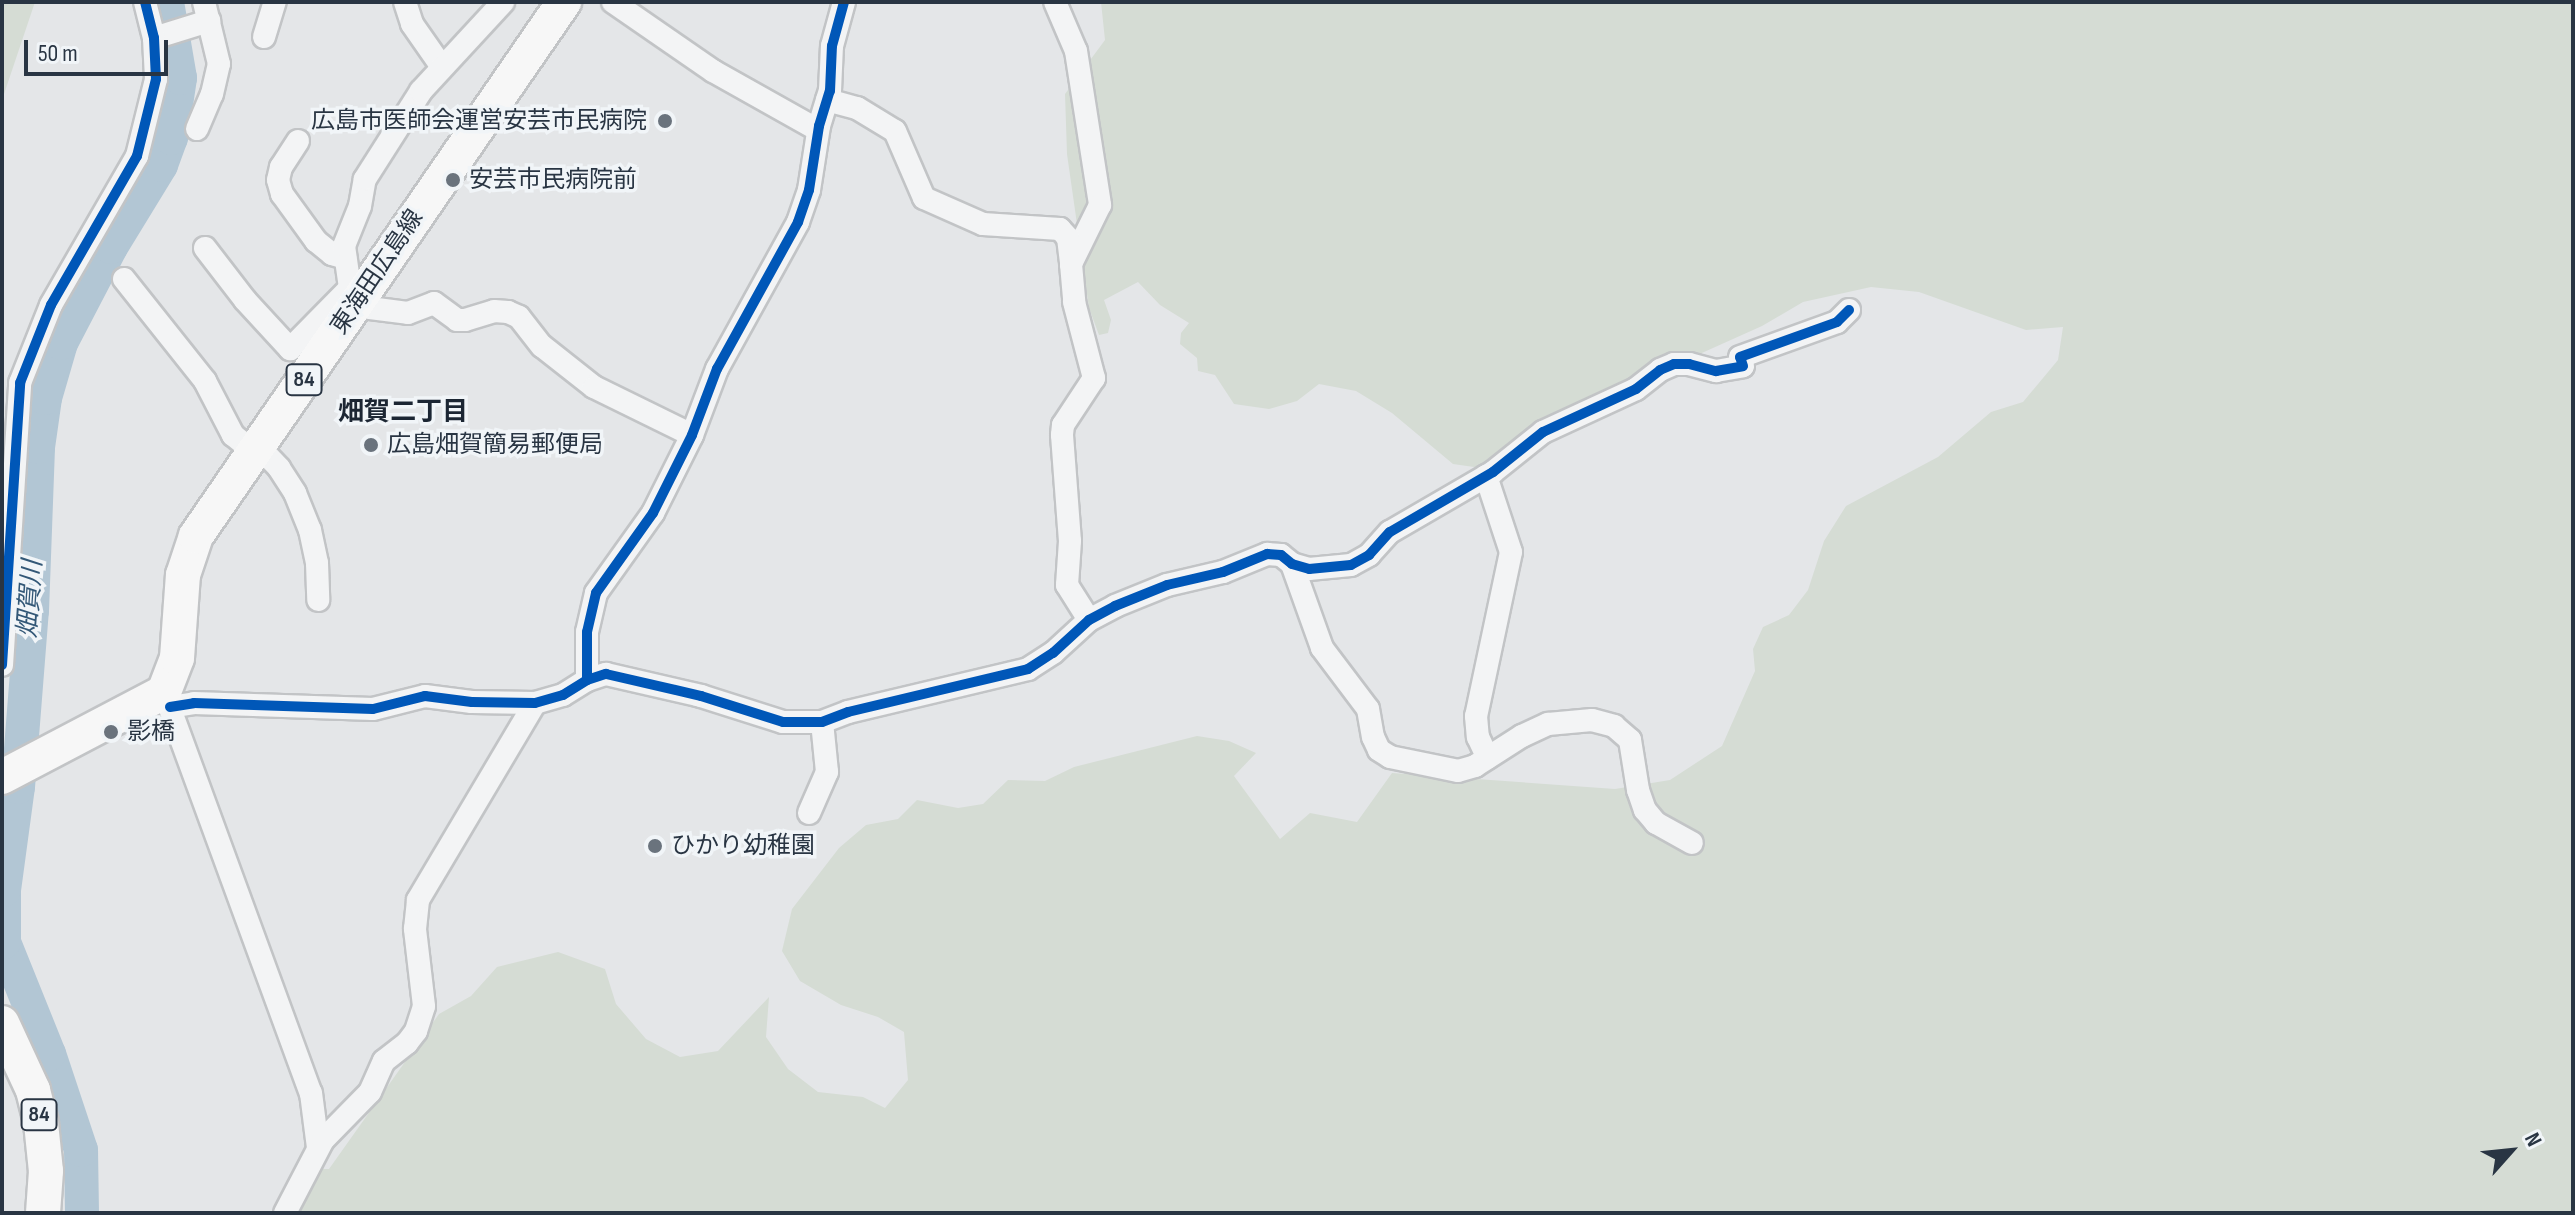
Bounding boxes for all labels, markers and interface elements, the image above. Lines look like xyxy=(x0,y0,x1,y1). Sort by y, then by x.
scale bar xyxy=(28,24,172,74)
text: 50 m xyxy=(38,39,78,68)
place label: 広島市医師会運営安芸市民病院 xyxy=(311,107,647,135)
marker: 広島市医師会運営安芸市民病院 xyxy=(654,110,676,132)
place label: 安芸市民病院前 xyxy=(469,166,637,194)
marker: 安芸市民病院前 xyxy=(444,171,462,189)
street label: 東海田広島線 xyxy=(325,204,429,340)
road number: 84 xyxy=(284,362,324,398)
district label: 畑賀二丁目 xyxy=(338,397,468,429)
place label: 広島畑賀簡易郵便局 xyxy=(387,431,603,459)
marker: 広島畑賀簡易郵便局 xyxy=(362,436,380,454)
water label: 畑賀川 xyxy=(13,559,49,639)
place label: 影橋 xyxy=(127,718,175,746)
marker: 影橋 xyxy=(102,723,120,741)
place label: ひかり幼稚園 xyxy=(671,832,815,860)
marker: ひかり幼稚園 xyxy=(646,837,664,855)
road number: 84 xyxy=(19,1097,59,1133)
north arrow xyxy=(2471,1111,2551,1191)
text: N xyxy=(2518,1129,2548,1151)

